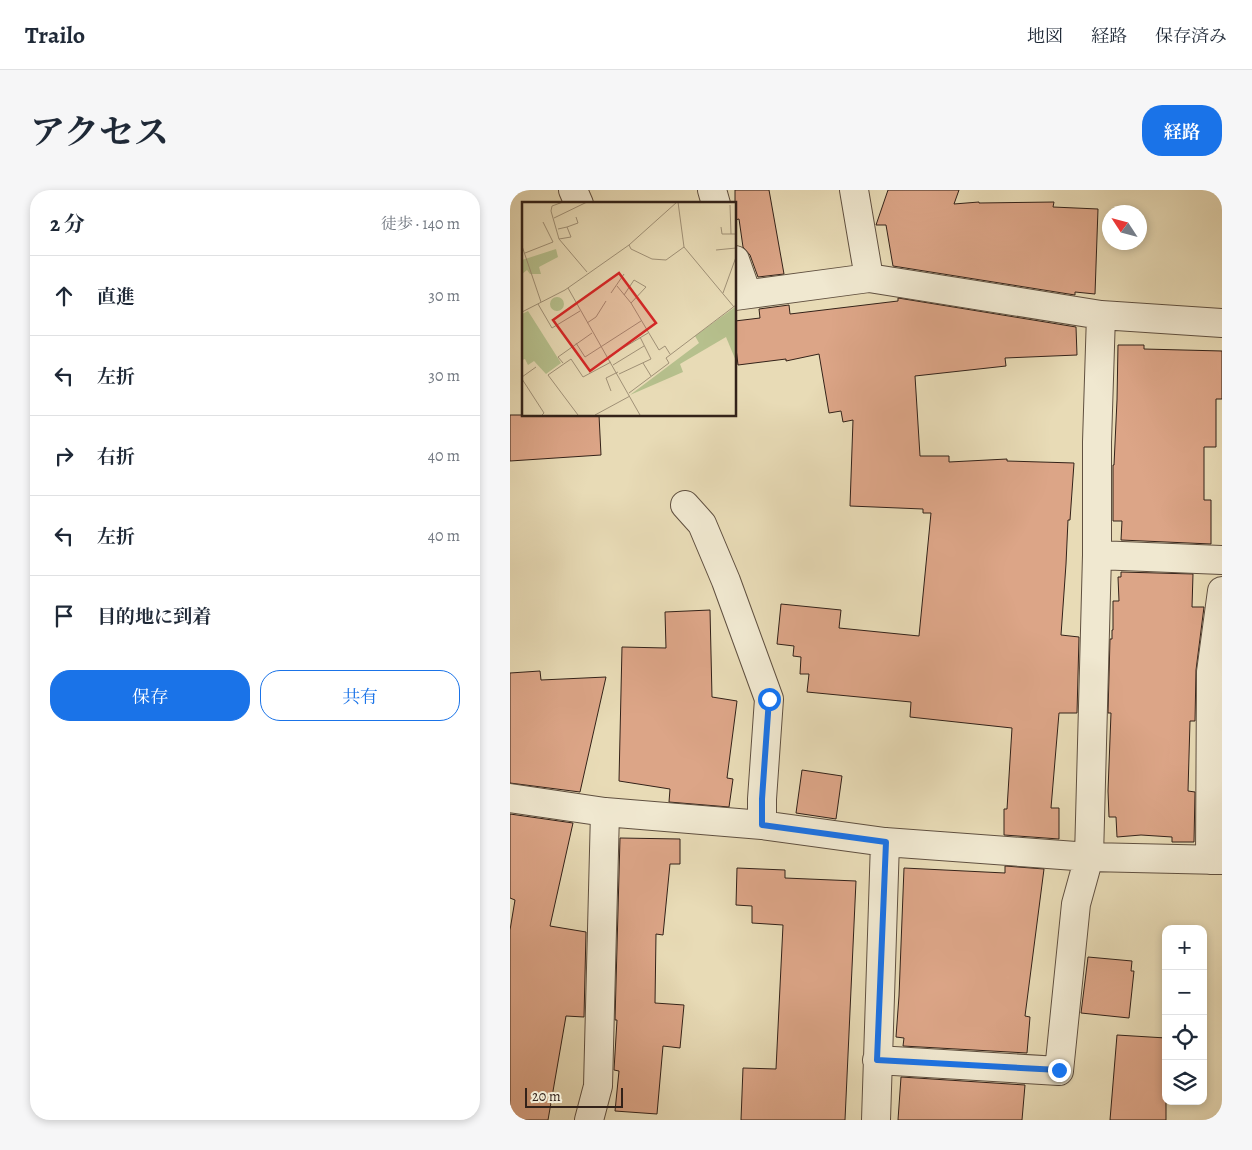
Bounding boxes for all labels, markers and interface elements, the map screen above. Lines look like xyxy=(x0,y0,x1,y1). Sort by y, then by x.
text: Trailo xyxy=(25,19,85,51)
text: 地図 xyxy=(1027,24,1063,48)
text: 経路 xyxy=(1091,24,1127,48)
text: 保存済み xyxy=(1155,24,1227,48)
button: 経路 xyxy=(1142,105,1222,156)
text: アクセス xyxy=(30,108,169,156)
inset map xyxy=(522,202,736,416)
north arrow xyxy=(1102,205,1147,250)
text: 2 分 xyxy=(50,210,85,238)
text: 徒歩 · 140 m xyxy=(381,213,460,235)
icon: ahead xyxy=(50,282,78,310)
text: 直進 xyxy=(97,284,135,310)
text: 30 m xyxy=(428,285,460,307)
icon: left xyxy=(50,362,78,390)
text: 左折 xyxy=(97,364,135,390)
text: 30 m xyxy=(428,365,460,387)
icon: right xyxy=(50,442,78,470)
text: 右折 xyxy=(97,444,135,470)
text: 40 m xyxy=(428,445,460,467)
icon: left xyxy=(50,522,78,550)
text: 左折 xyxy=(97,524,135,550)
text: 40 m xyxy=(428,525,460,547)
icon: arrive xyxy=(50,602,78,630)
text: 目的地に到着 xyxy=(97,604,211,630)
button: 保存 xyxy=(50,670,250,721)
button: 共有 xyxy=(260,670,460,721)
route start xyxy=(758,688,781,711)
map controls xyxy=(1162,925,1207,1105)
button: + xyxy=(1162,925,1207,970)
button: − xyxy=(1162,970,1207,1015)
button: locate xyxy=(1162,1015,1207,1060)
route end xyxy=(1048,1059,1071,1082)
button: layers xyxy=(1162,1060,1207,1105)
scale bar xyxy=(525,1085,622,1108)
text: 20 m xyxy=(532,1087,561,1106)

